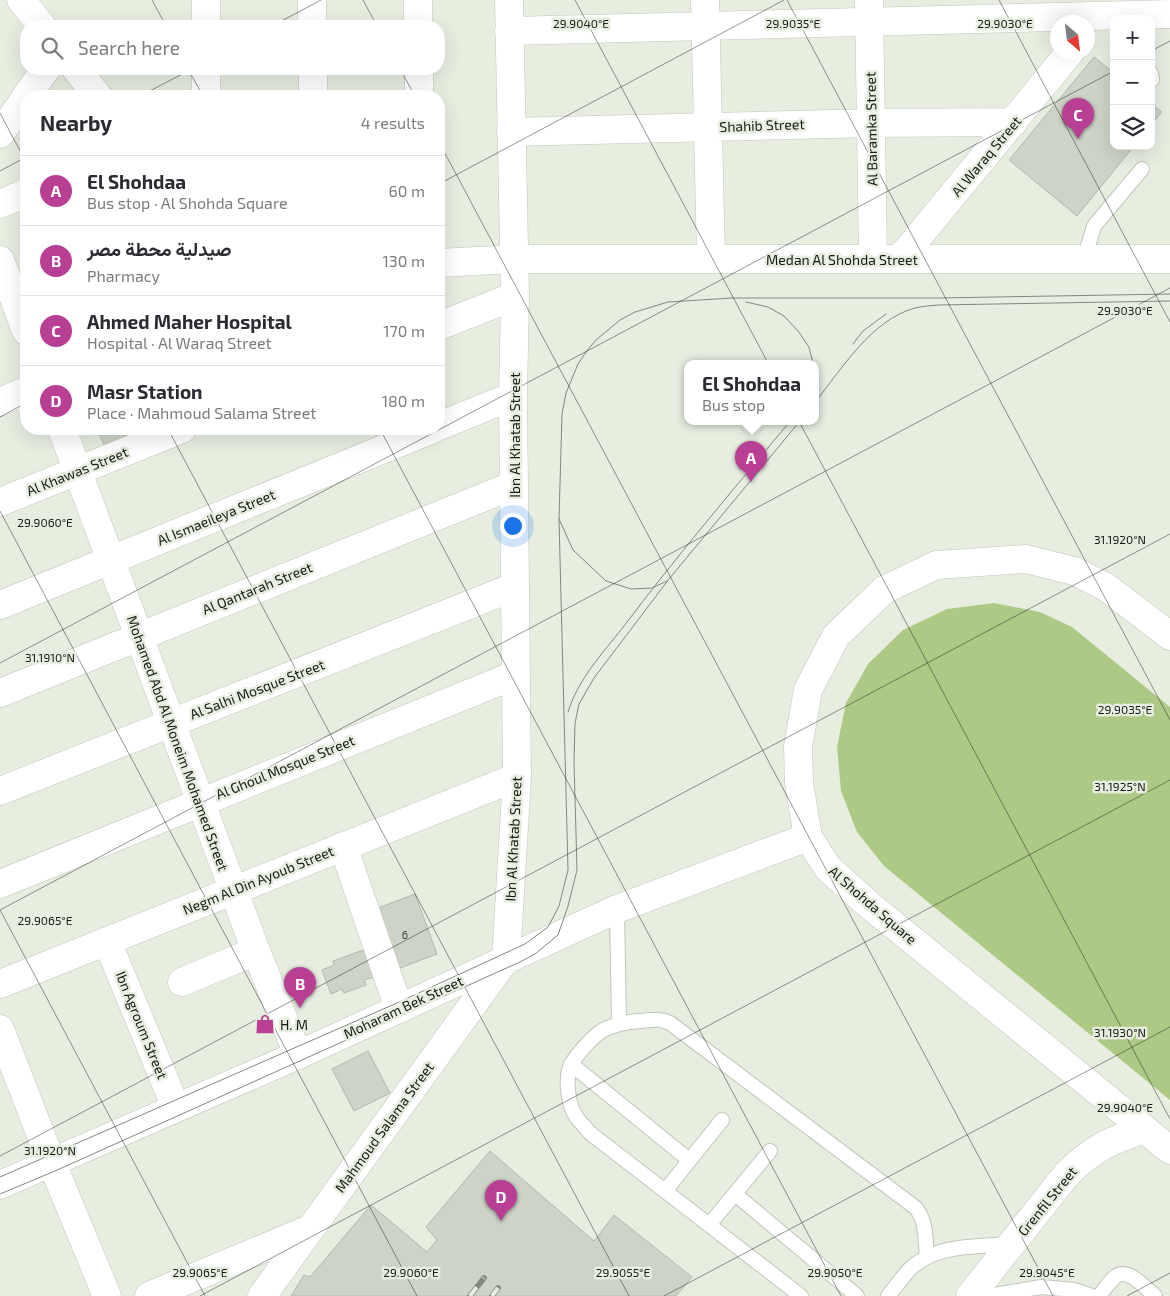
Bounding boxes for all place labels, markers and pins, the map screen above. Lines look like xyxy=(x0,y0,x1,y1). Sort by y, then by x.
pin: C xyxy=(1062,98,1094,139)
pin: A xyxy=(735,441,767,482)
pin: B xyxy=(284,967,316,1008)
shop icon: H. M xyxy=(254,1013,276,1035)
place label: H. M xyxy=(280,1016,308,1033)
pin: D xyxy=(485,1180,517,1221)

